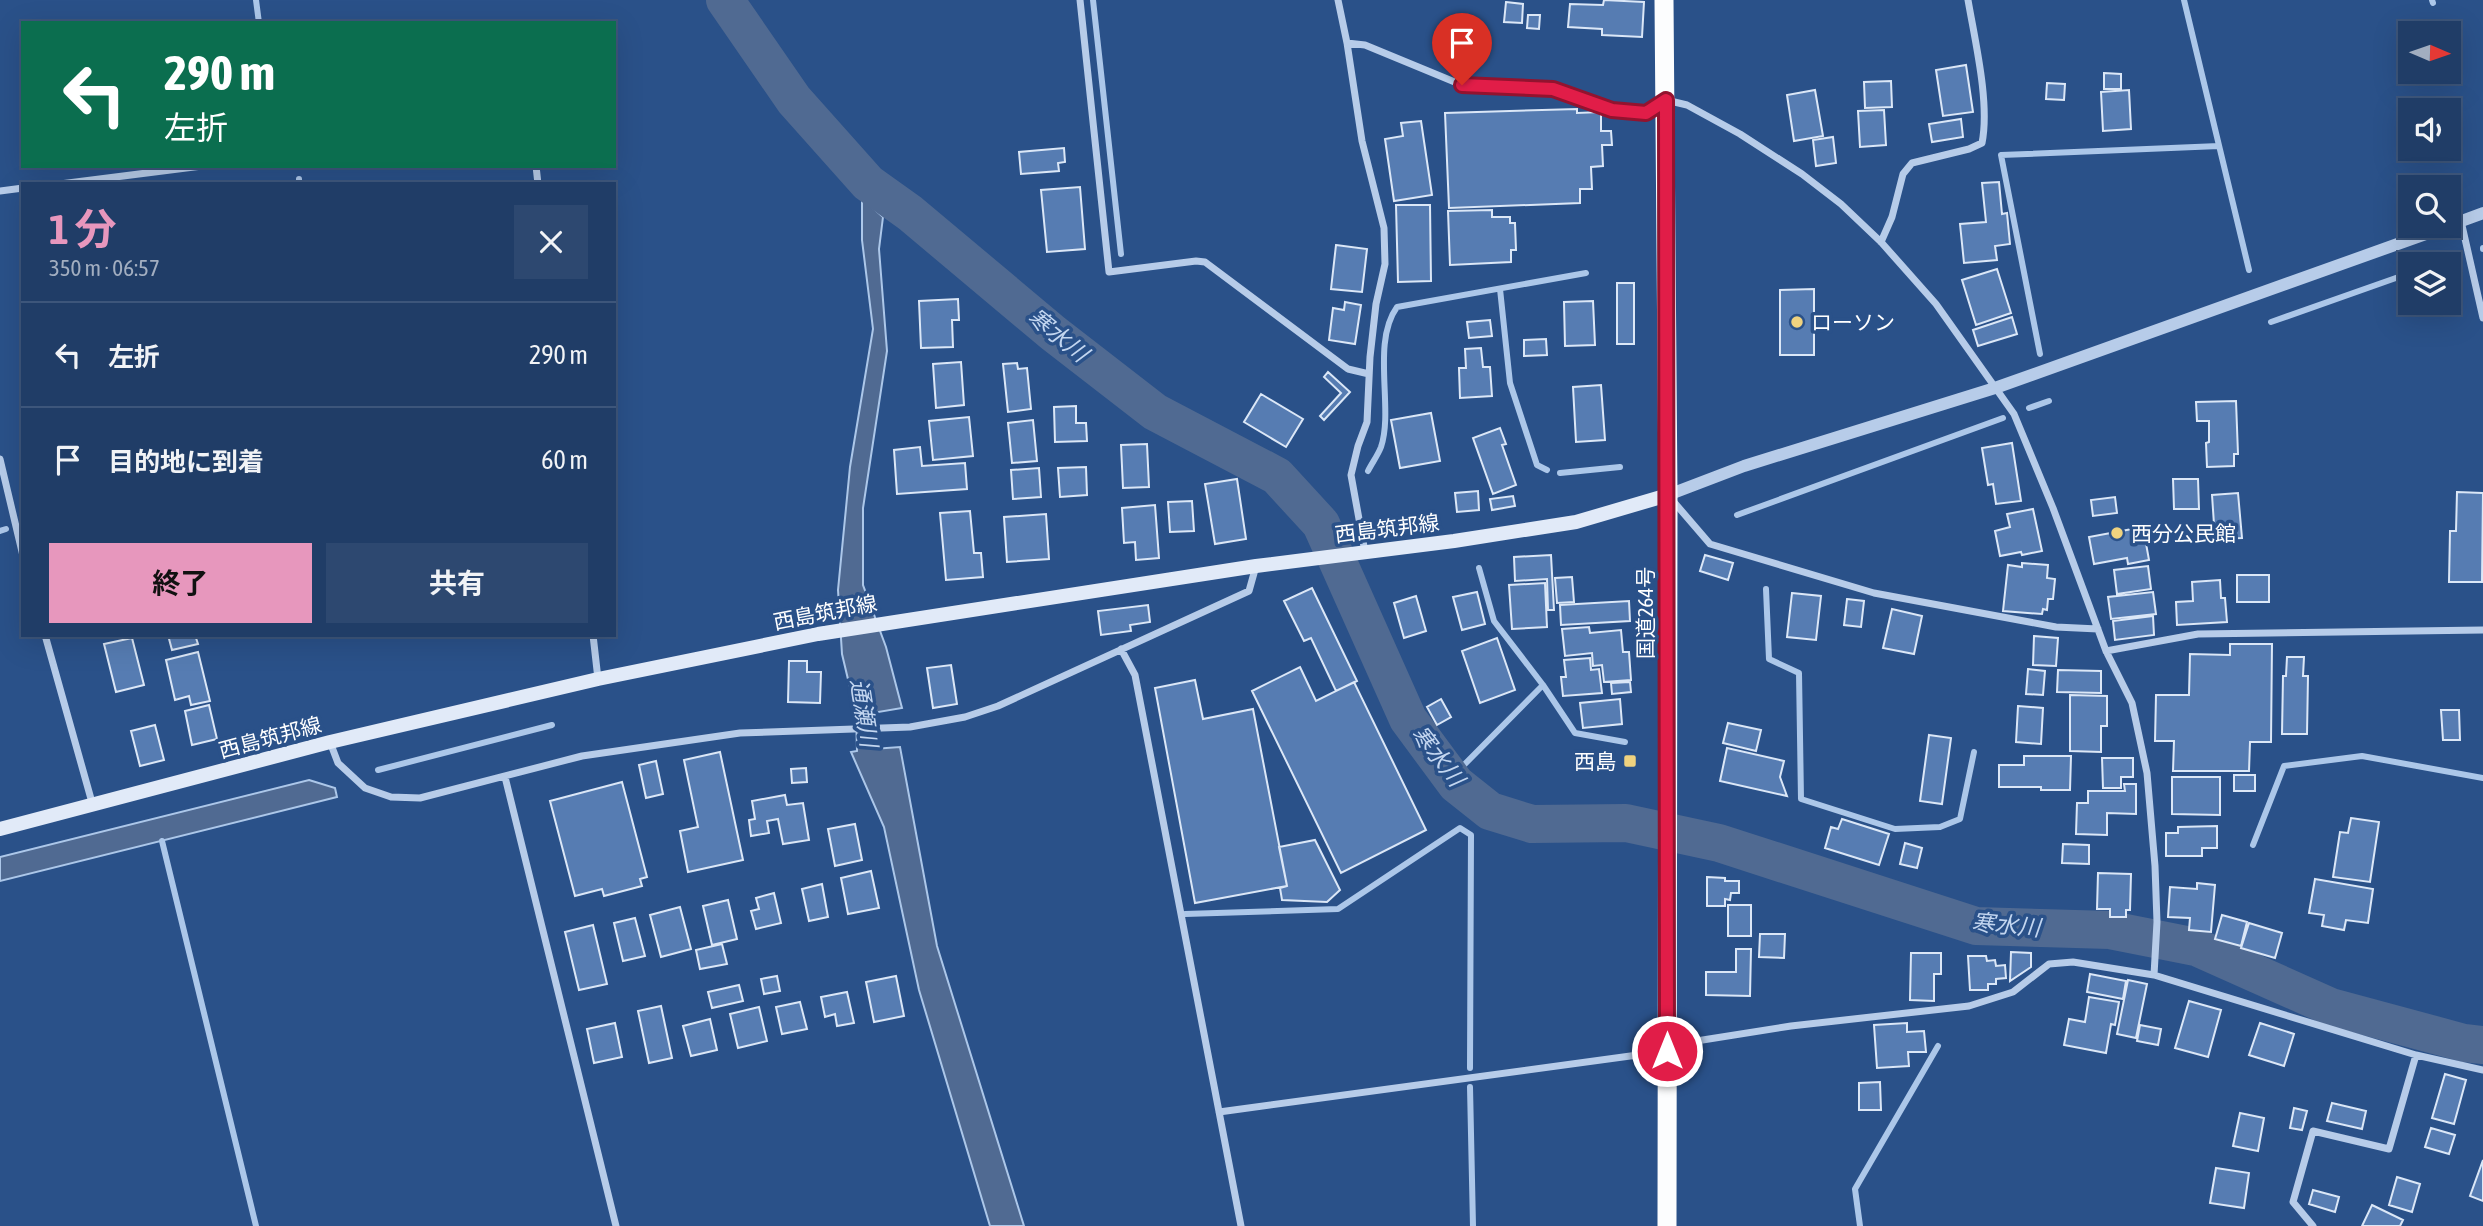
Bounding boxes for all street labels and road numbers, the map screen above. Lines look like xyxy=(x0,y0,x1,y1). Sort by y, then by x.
street label: 西島筑邦線 xyxy=(1333,510,1441,546)
street label: 国道264号 xyxy=(1633,567,1657,659)
street label: 西島筑邦線 xyxy=(771,590,879,634)
street label: 西島筑邦線 xyxy=(216,712,324,762)

